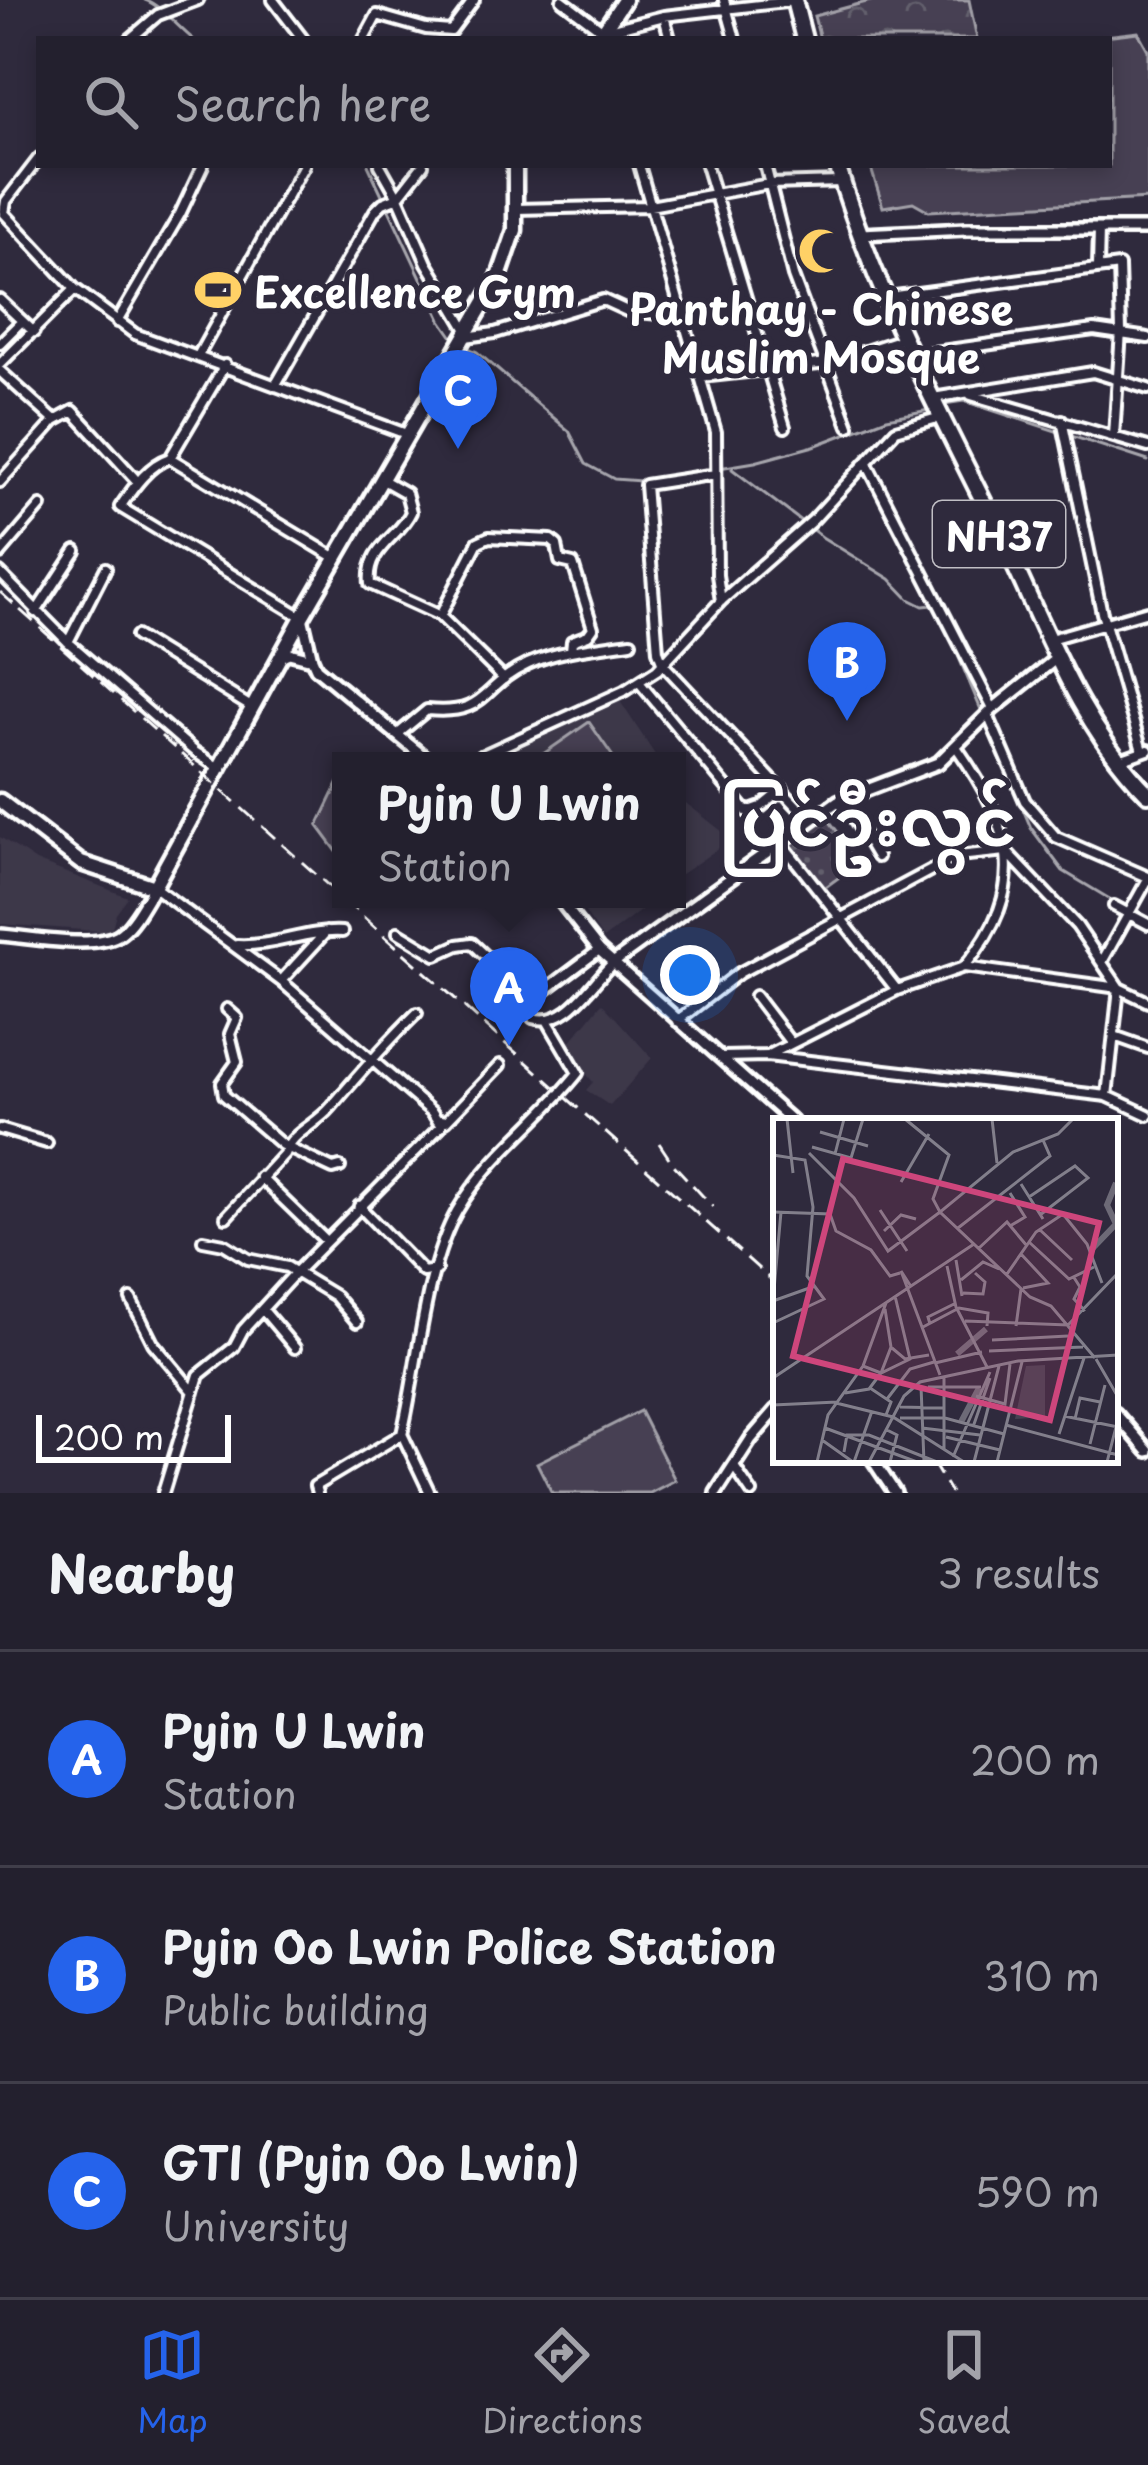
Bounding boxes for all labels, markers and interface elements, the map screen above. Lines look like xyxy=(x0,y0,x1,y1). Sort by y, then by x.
search box xyxy=(36,36,1112,168)
text: Search here xyxy=(174,68,431,136)
icon: search xyxy=(78,69,144,135)
mosque icon: Panthay - Chinese Muslim Mosque xyxy=(796,226,846,276)
place label: Excellence Gym xyxy=(254,259,576,322)
sports icon: Excellence Gym xyxy=(193,265,243,315)
place label: Panthay - Chinese Muslim Mosque xyxy=(629,276,1013,387)
pin: C xyxy=(419,350,497,449)
road number: NH37 xyxy=(933,501,1065,567)
pin: B xyxy=(808,622,886,721)
popup xyxy=(332,752,686,908)
text: Pyin U Lwin xyxy=(377,767,641,835)
district label: ပြင်ဦးလွင် xyxy=(719,769,1017,877)
text: Station xyxy=(377,835,512,894)
your location xyxy=(660,945,720,1005)
pin: A xyxy=(470,947,548,1046)
inset map xyxy=(773,1118,1118,1463)
scale bar xyxy=(36,1409,231,1462)
text: 200 m xyxy=(54,1411,164,1461)
text: Nearby xyxy=(48,1533,235,1610)
text: 3 results xyxy=(937,1542,1100,1601)
text: Pyin U Lwin xyxy=(162,1695,426,1763)
text: A xyxy=(72,1729,102,1788)
text: 200 m xyxy=(970,1729,1100,1788)
text: Station xyxy=(162,1763,297,1822)
text: Pyin Oo Lwin Police Station xyxy=(162,1911,777,1979)
text: B xyxy=(74,1945,100,2004)
text: 310 m xyxy=(983,1945,1100,2004)
text: Public building xyxy=(162,1979,429,2038)
text: GTI (Pyin Oo Lwin) xyxy=(162,2127,580,2195)
text: C xyxy=(72,2161,102,2220)
text: 590 m xyxy=(974,2161,1100,2220)
text: University xyxy=(162,2195,349,2254)
tab: Map xyxy=(137,2322,208,2444)
tab: Directions xyxy=(482,2322,643,2444)
tab: Saved xyxy=(917,2322,1011,2444)

